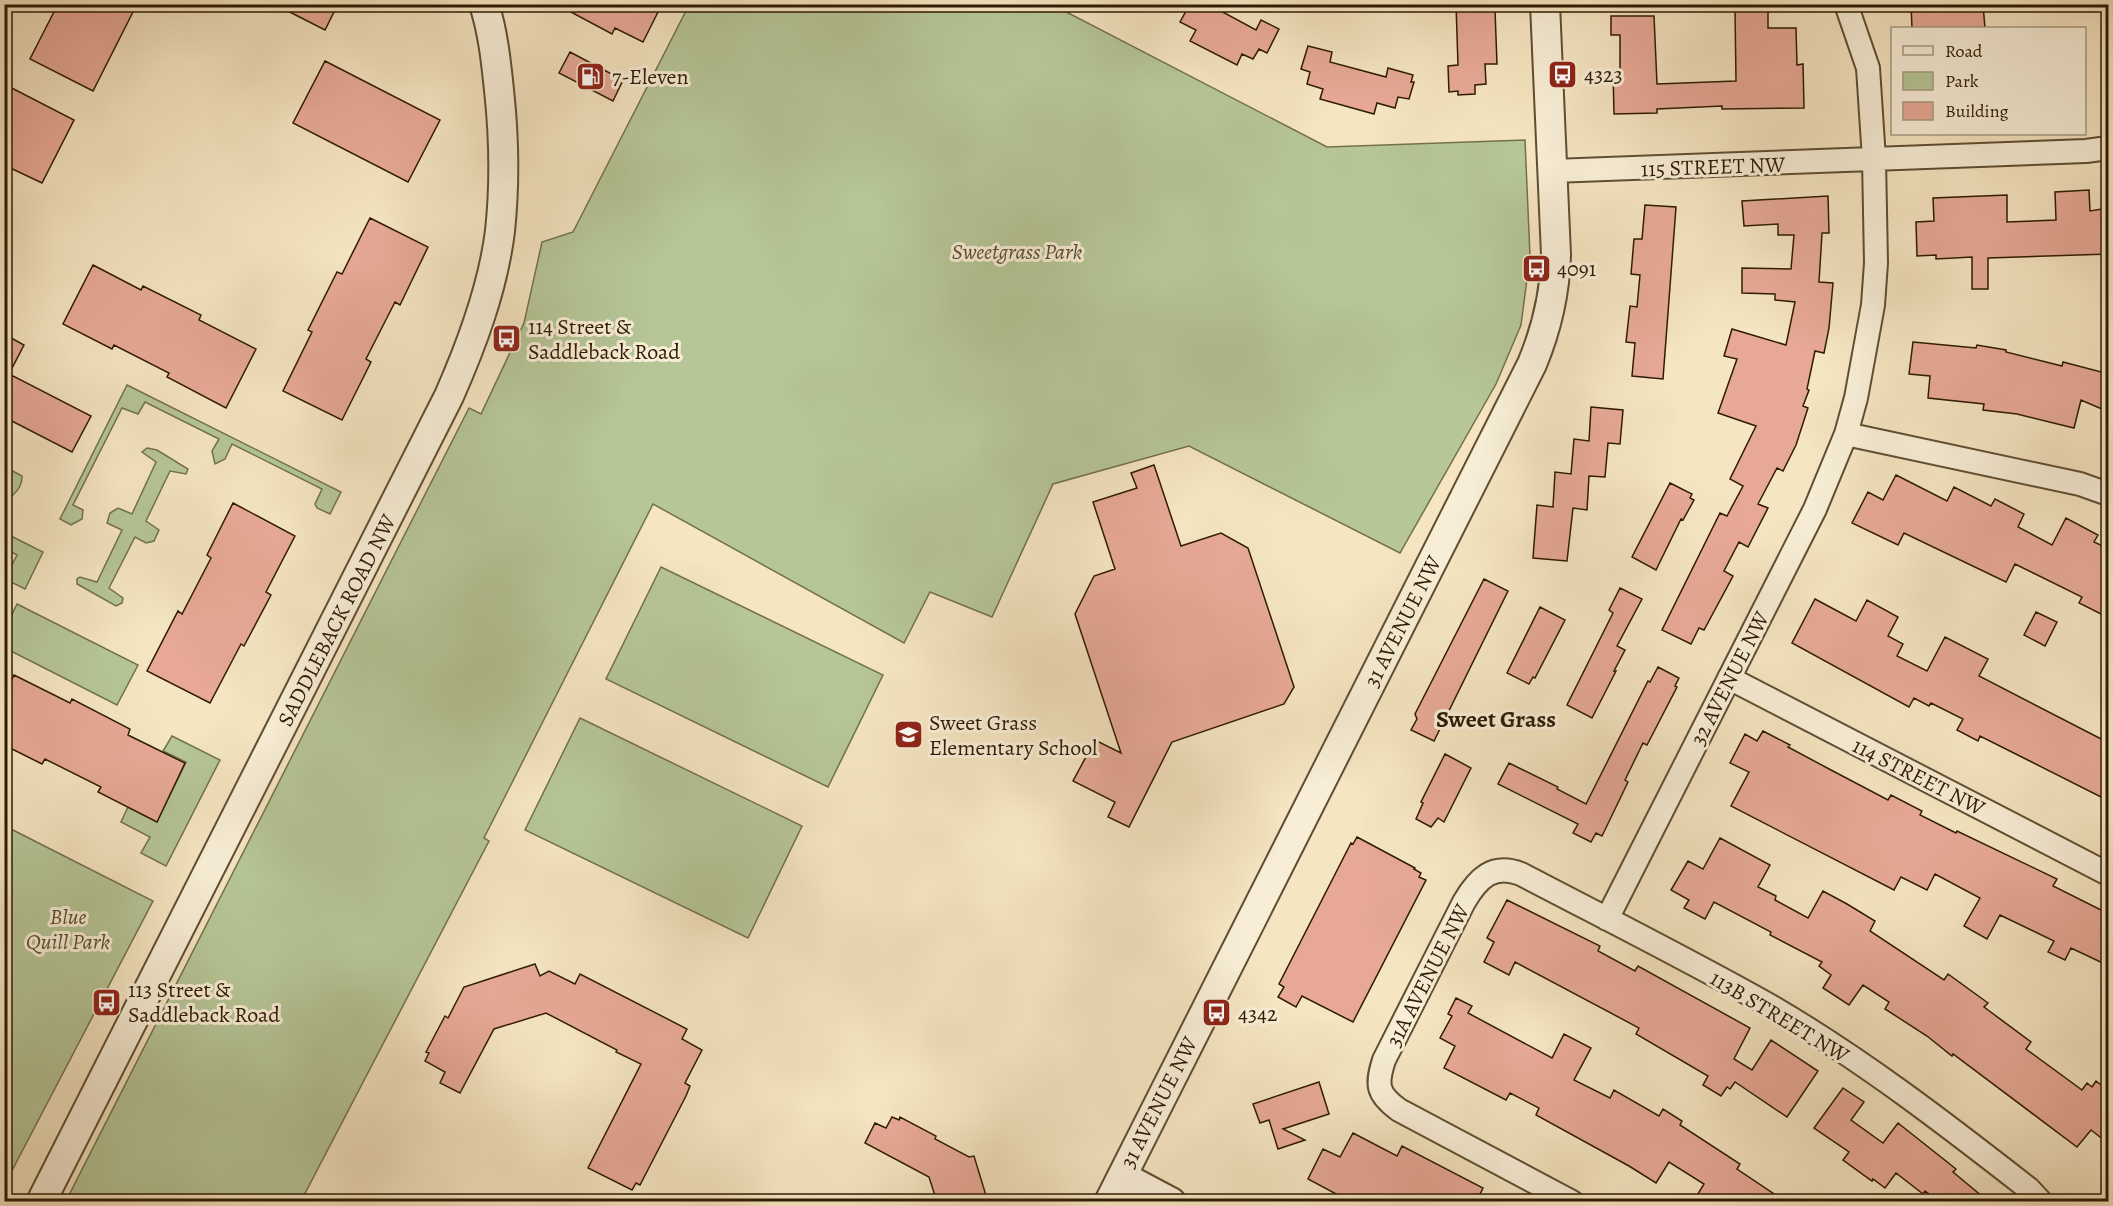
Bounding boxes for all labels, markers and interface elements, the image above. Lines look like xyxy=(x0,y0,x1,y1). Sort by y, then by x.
legend xyxy=(1891,27,2086,135)
text: Road xyxy=(1945,39,1983,63)
bus stop icon: 4323 xyxy=(1547,58,1579,90)
fuel station icon: 7-Eleven xyxy=(575,60,607,92)
place label: 4323 xyxy=(1584,60,1623,90)
place label: 7-Eleven xyxy=(612,62,689,92)
text: Park xyxy=(1945,69,1979,93)
text: Building xyxy=(1945,99,2009,123)
street label: 115 STREET NW xyxy=(1640,149,1786,185)
park label: Sweetgrass Park xyxy=(952,237,1083,267)
bus stop icon: 4091 xyxy=(1520,252,1552,284)
place label: 4091 xyxy=(1557,254,1596,284)
place label: 114 Street & Saddleback Road xyxy=(528,312,680,367)
bus stop icon: 114 Street & Saddleback Road xyxy=(491,323,523,355)
street label: SADDLEBACK ROAD NW xyxy=(270,509,404,732)
street label: 31 AVENUE NW xyxy=(1357,550,1449,692)
street label: 32 AVENUE NW xyxy=(1683,606,1777,751)
district label: Sweet Grass xyxy=(1436,703,1556,735)
place label: Sweet Grass Elementary School xyxy=(929,708,1097,763)
school or university icon: Sweet Grass Elementary School xyxy=(892,719,924,751)
street label: 114 STREET NW xyxy=(1847,731,1990,823)
street label: 31A AVENUE NW xyxy=(1379,898,1477,1052)
park label: Blue Quill Park xyxy=(26,902,110,957)
street label: 113B STREET NW xyxy=(1704,963,1855,1071)
place label: 113 Street & Saddleback Road xyxy=(128,975,280,1030)
bus stop icon: 113 Street & Saddleback Road xyxy=(91,986,123,1018)
bus stop icon: 4342 xyxy=(1201,997,1233,1029)
place label: 4342 xyxy=(1238,999,1278,1029)
street label: 31 AVENUE NW xyxy=(1113,1031,1205,1173)

